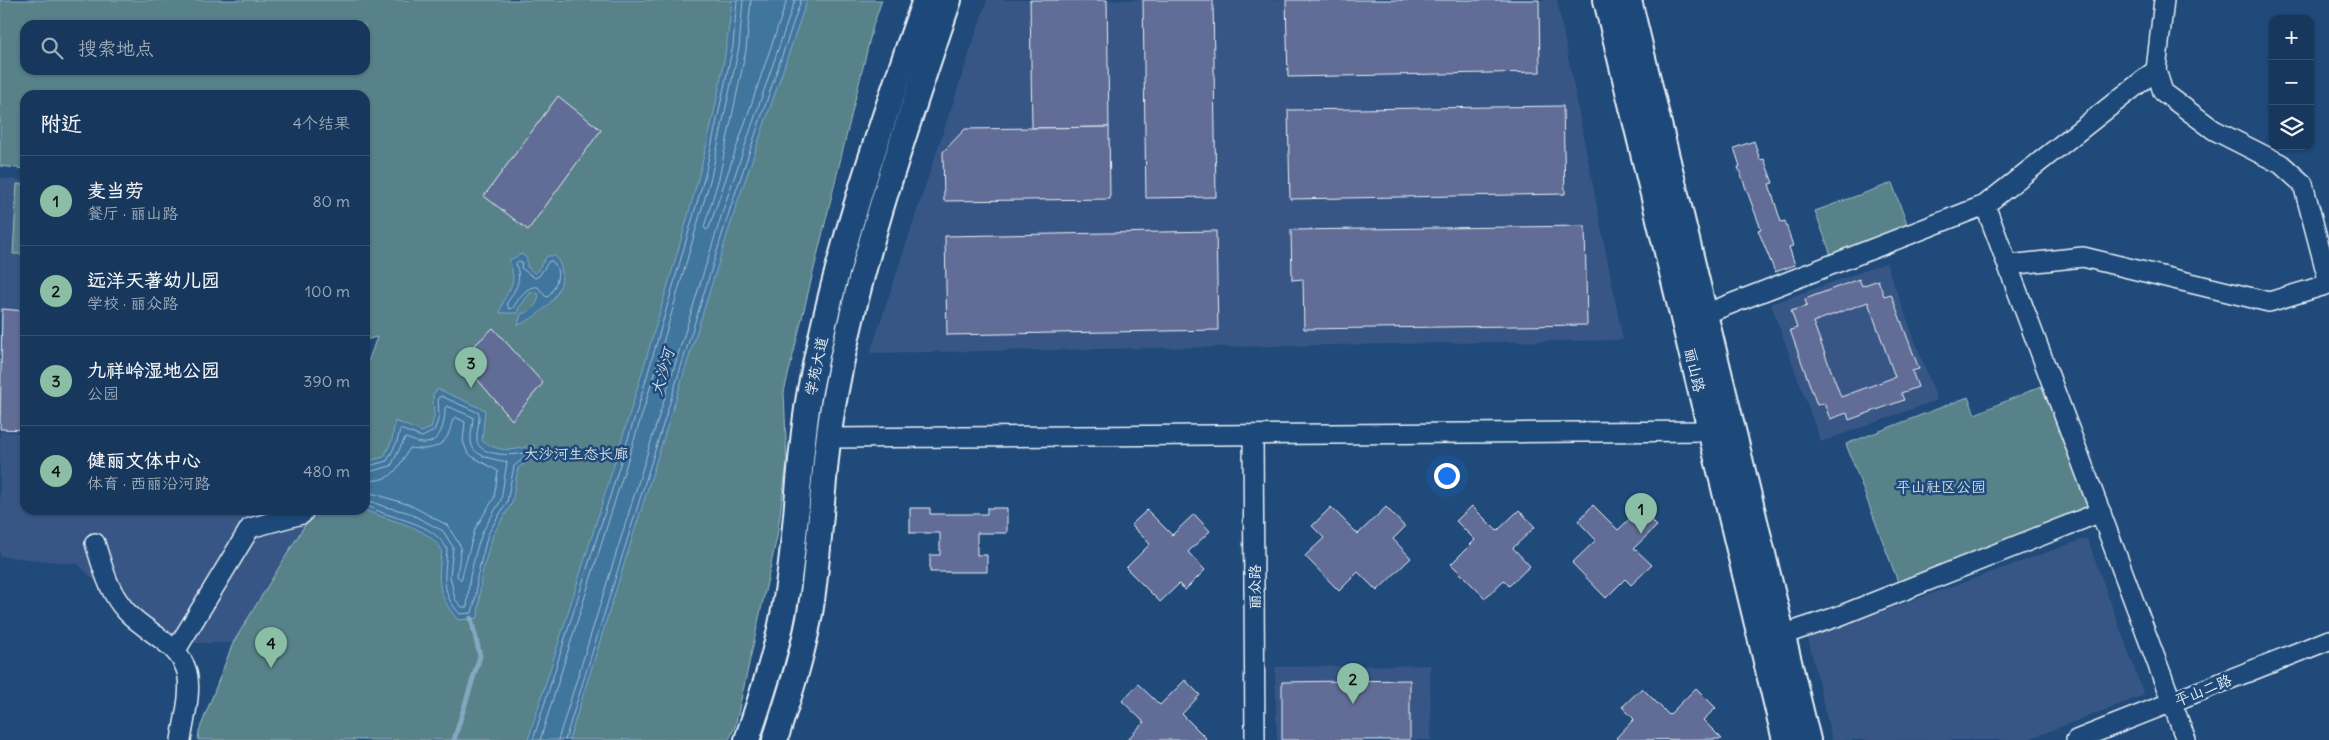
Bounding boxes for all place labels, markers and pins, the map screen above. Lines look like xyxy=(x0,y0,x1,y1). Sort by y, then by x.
pin: 3 xyxy=(455,347,487,388)
pin: 1 xyxy=(1625,493,1657,534)
pin: 4 xyxy=(255,627,287,668)
pin: 2 xyxy=(1337,663,1369,704)

